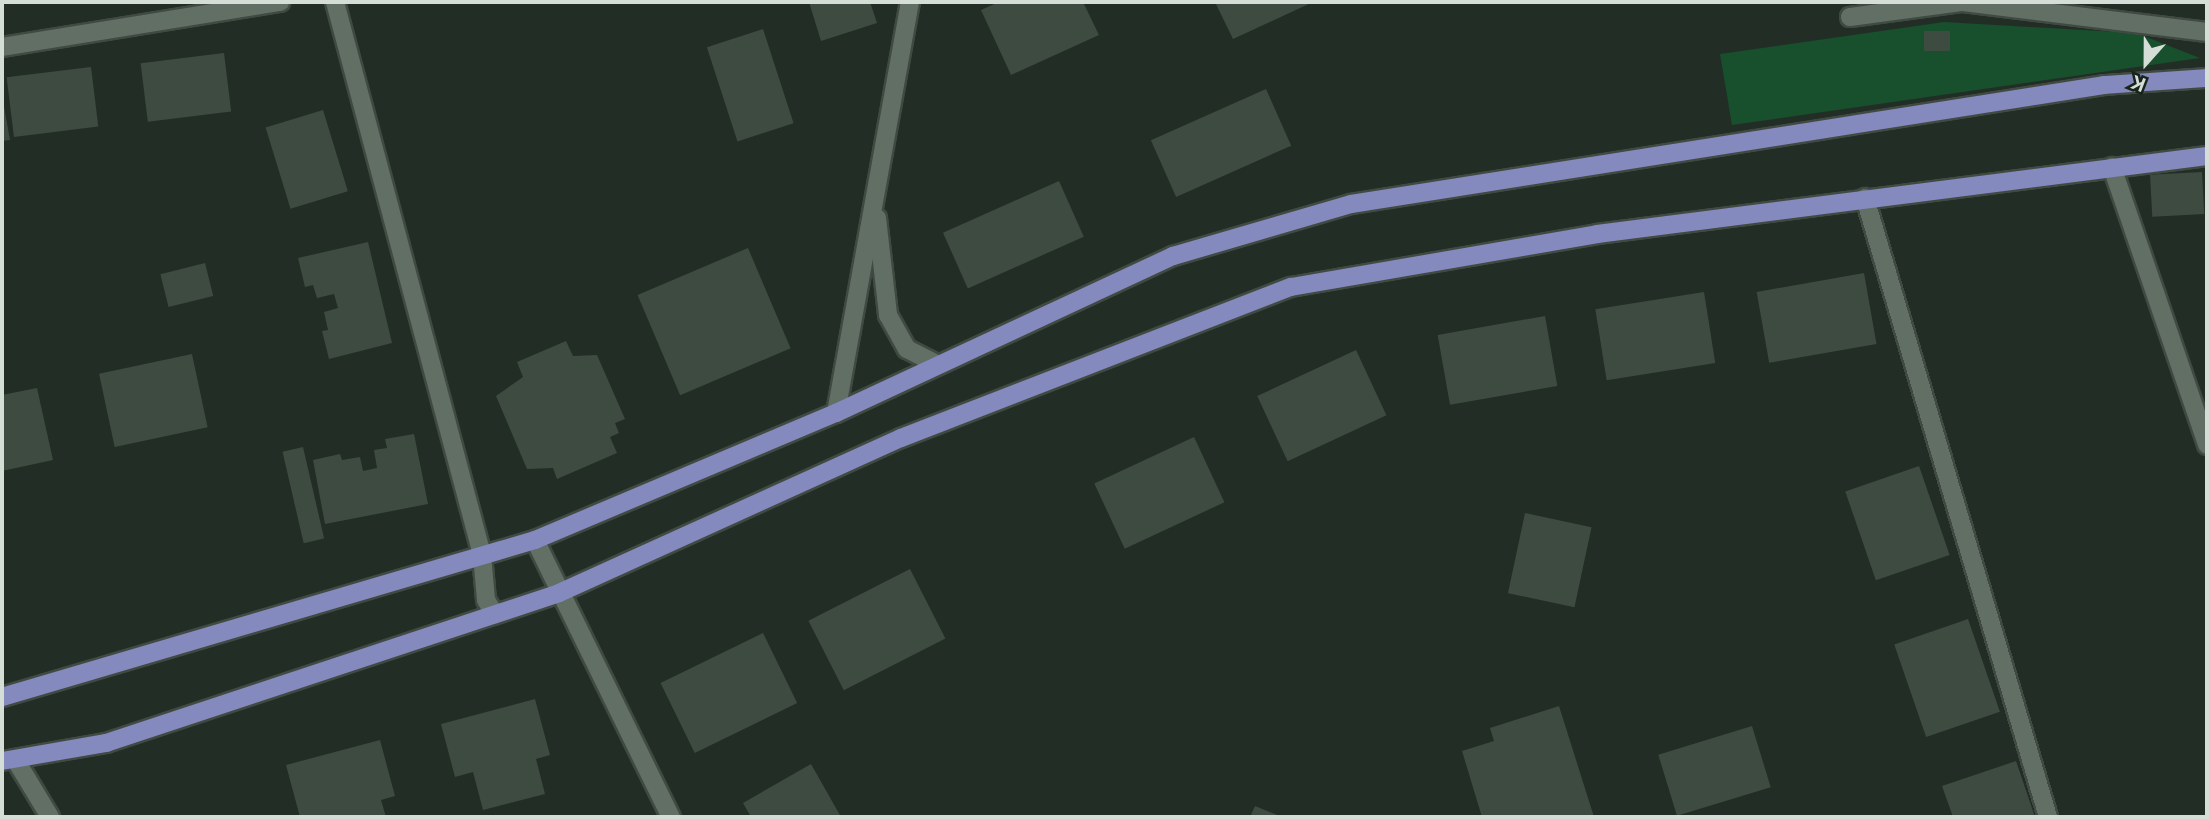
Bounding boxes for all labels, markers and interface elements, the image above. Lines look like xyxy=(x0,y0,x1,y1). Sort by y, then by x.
north arrow xyxy=(2111,28,2181,98)
text: K xyxy=(2128,70,2149,96)

